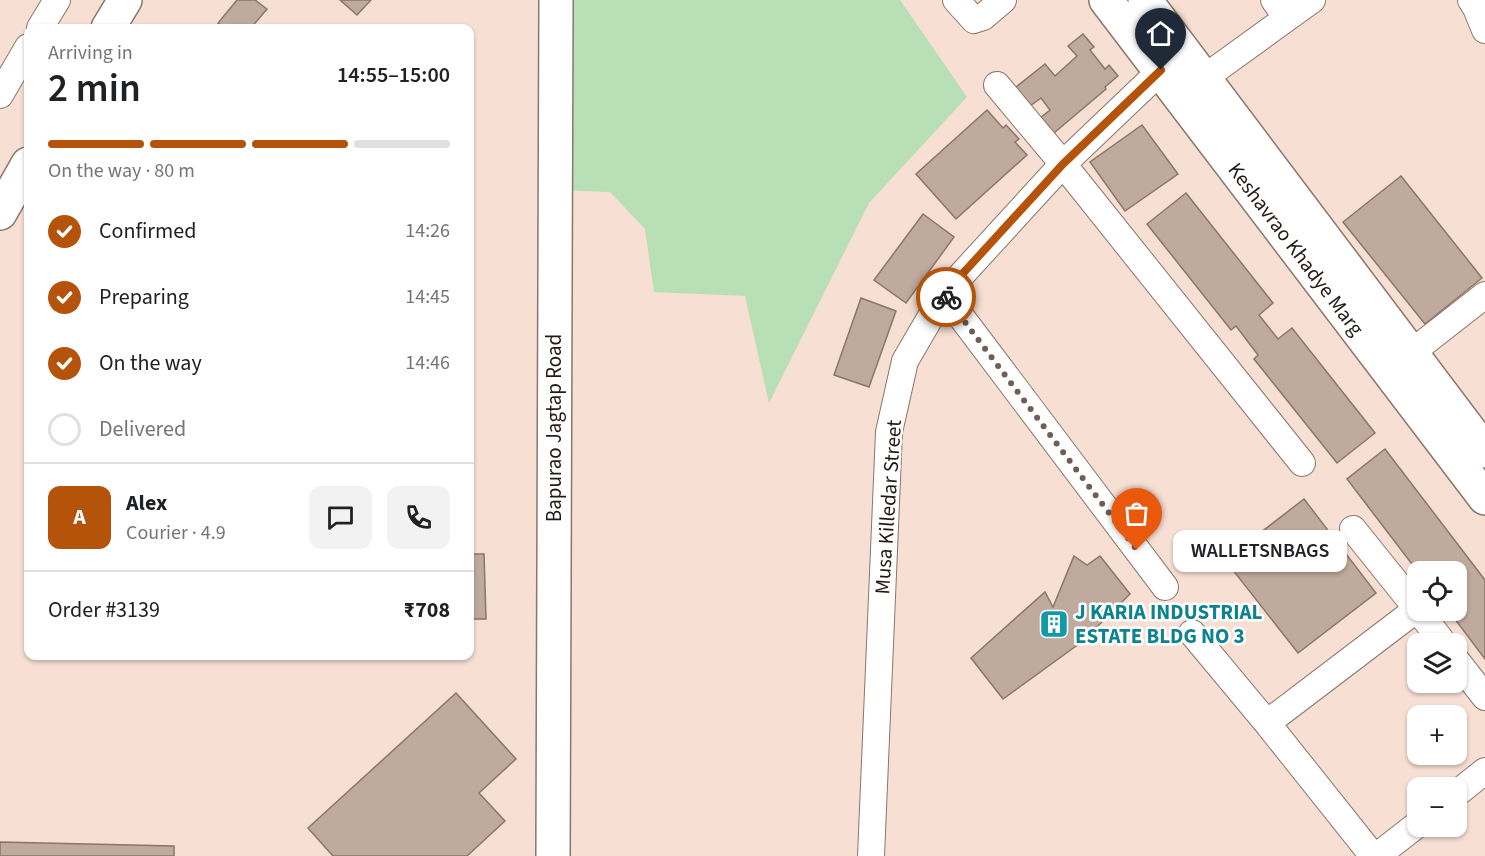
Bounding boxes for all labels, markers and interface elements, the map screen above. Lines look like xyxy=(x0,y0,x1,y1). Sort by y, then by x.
pin xyxy=(1135,8,1186,70)
icon: home xyxy=(1144,17,1177,50)
text: Arriving in xyxy=(48,39,133,67)
text: 14:55–15:00 xyxy=(337,59,450,91)
text: 2 min xyxy=(48,61,141,117)
street label: Keshavrao Khadye Marg xyxy=(1221,156,1371,342)
text: On the way · 80 m xyxy=(48,157,195,185)
icon: check xyxy=(48,215,81,248)
text: Confirmed xyxy=(99,215,196,247)
text: 14:26 xyxy=(405,217,450,245)
courier xyxy=(916,267,976,327)
icon: check xyxy=(48,281,81,314)
text: Preparing xyxy=(99,281,189,313)
icon: bike xyxy=(930,281,963,314)
text: 14:45 xyxy=(405,283,450,311)
street label: Bapurao Jagtap Road xyxy=(539,334,569,522)
icon: check xyxy=(48,347,81,380)
text: On the way xyxy=(99,347,202,379)
text: 14:46 xyxy=(405,349,450,377)
text: Delivered xyxy=(99,413,186,445)
street label: Musa Killedar Street xyxy=(867,419,909,595)
button: chat xyxy=(309,486,372,549)
button: phone xyxy=(387,486,450,549)
text: Alex xyxy=(126,487,167,519)
pin xyxy=(1111,488,1162,550)
icon: bag xyxy=(1120,497,1153,530)
text: A xyxy=(73,501,86,533)
text: Courier · 4.9 xyxy=(126,519,226,547)
callout: WALLETSNBAGS xyxy=(1173,529,1347,571)
text: WALLETSNBAGS xyxy=(1191,537,1329,565)
map controls xyxy=(1407,561,1467,837)
button: locate xyxy=(1407,561,1467,621)
text: Order #3139 xyxy=(48,594,160,626)
text: ₹708 xyxy=(404,594,450,626)
place label: J KARIA INDUSTRIAL ESTATE BLDG NO 3 xyxy=(1075,597,1263,651)
building icon: J KARIA INDUSTRIAL ESTATE BLDG NO 3 xyxy=(1038,608,1070,640)
button: layers xyxy=(1407,633,1467,693)
button: + xyxy=(1407,705,1467,765)
button: − xyxy=(1407,777,1467,837)

